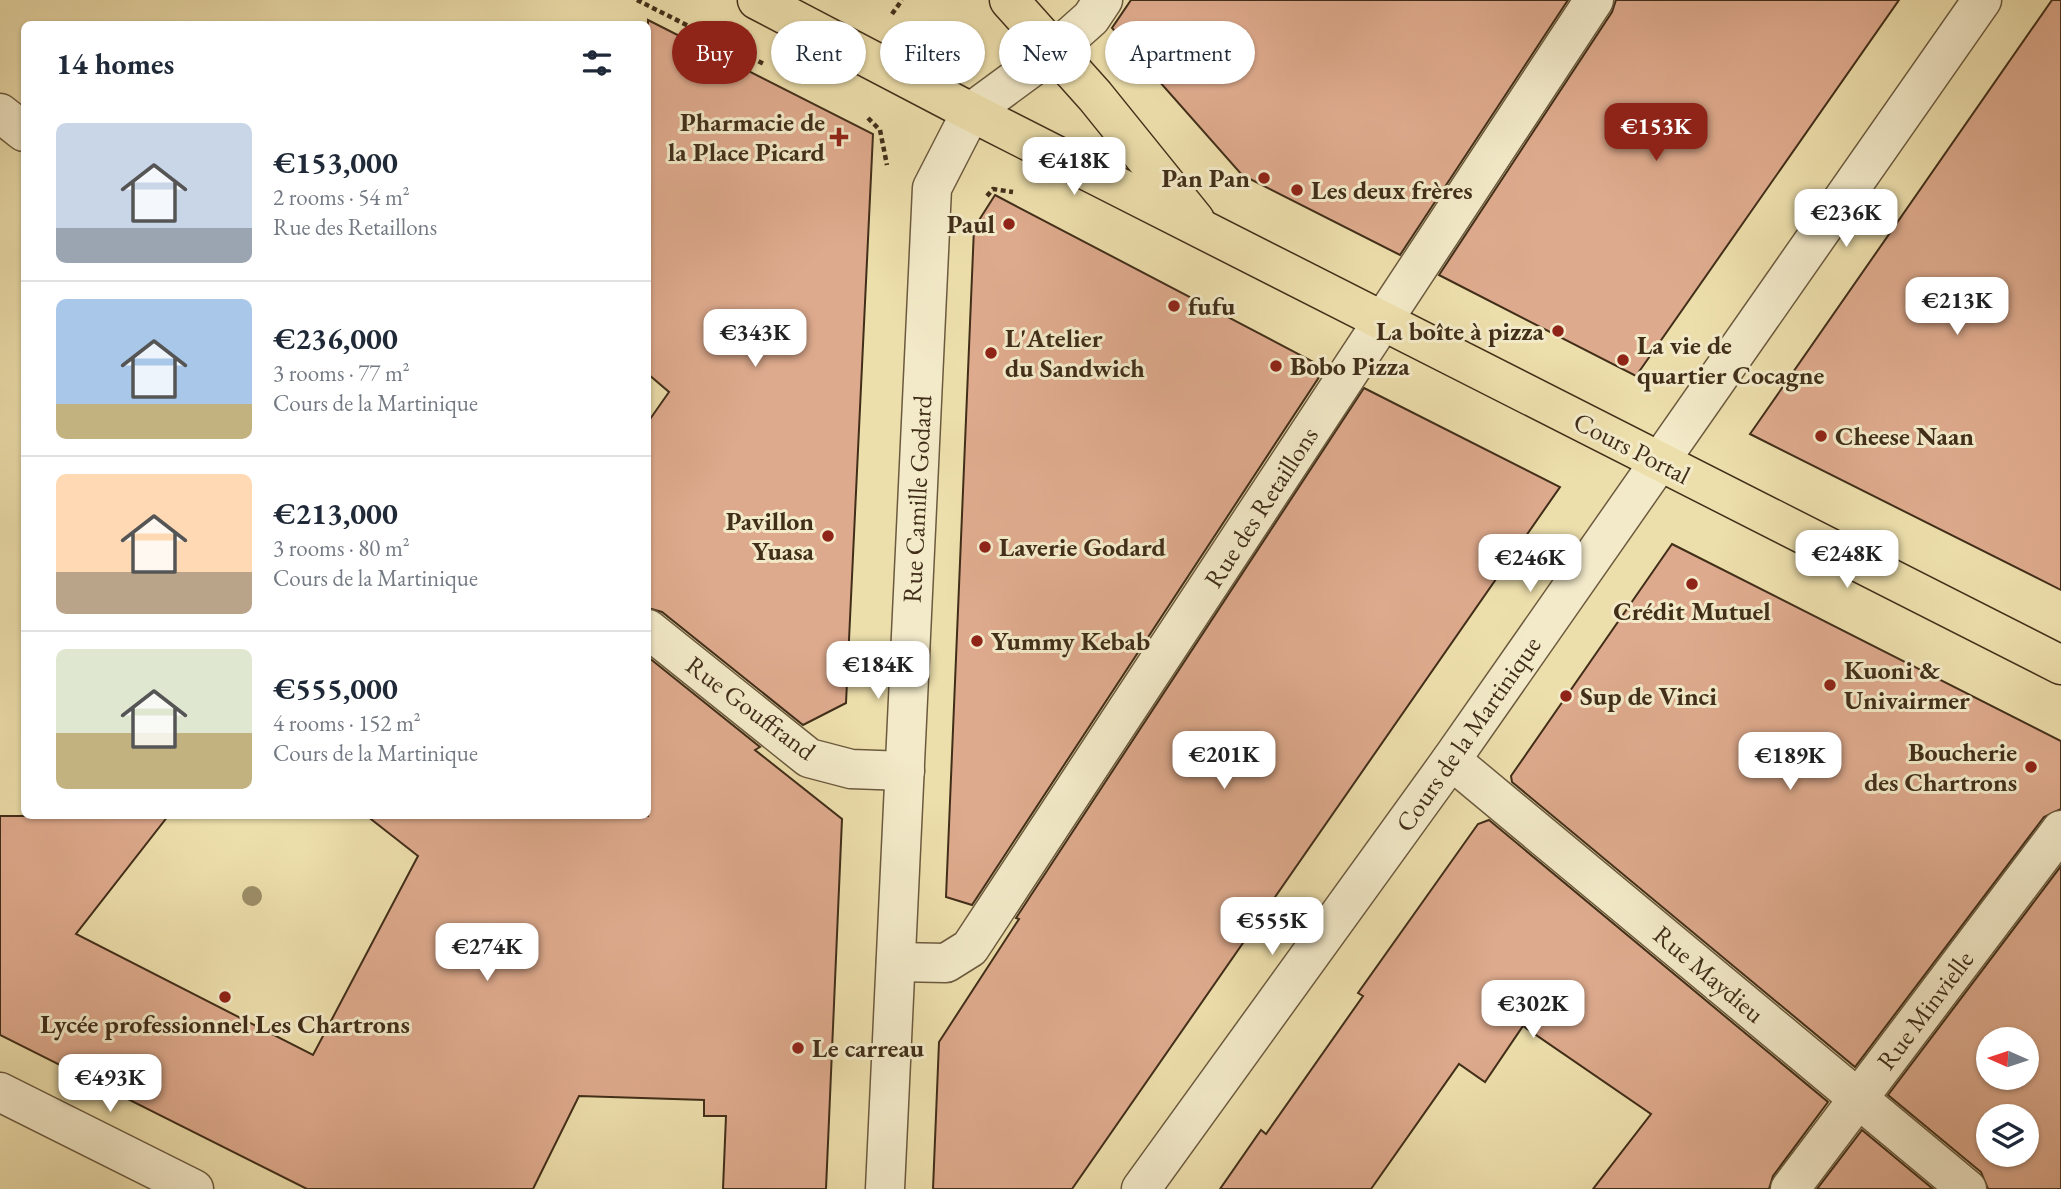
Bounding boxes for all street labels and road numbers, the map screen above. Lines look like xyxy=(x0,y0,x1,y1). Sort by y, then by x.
street label: Rue Camille Godard xyxy=(895,393,939,604)
street label: Cours Portal xyxy=(1568,404,1696,492)
street label: Rue des Retaillons xyxy=(1196,420,1326,594)
street label: Cours de la Martinique xyxy=(1388,629,1548,839)
street label: Rue Gouffrand xyxy=(679,648,823,768)
street label: Rue Maydieu xyxy=(1646,918,1772,1031)
street label: Rue Minvielle xyxy=(1869,943,1981,1077)

